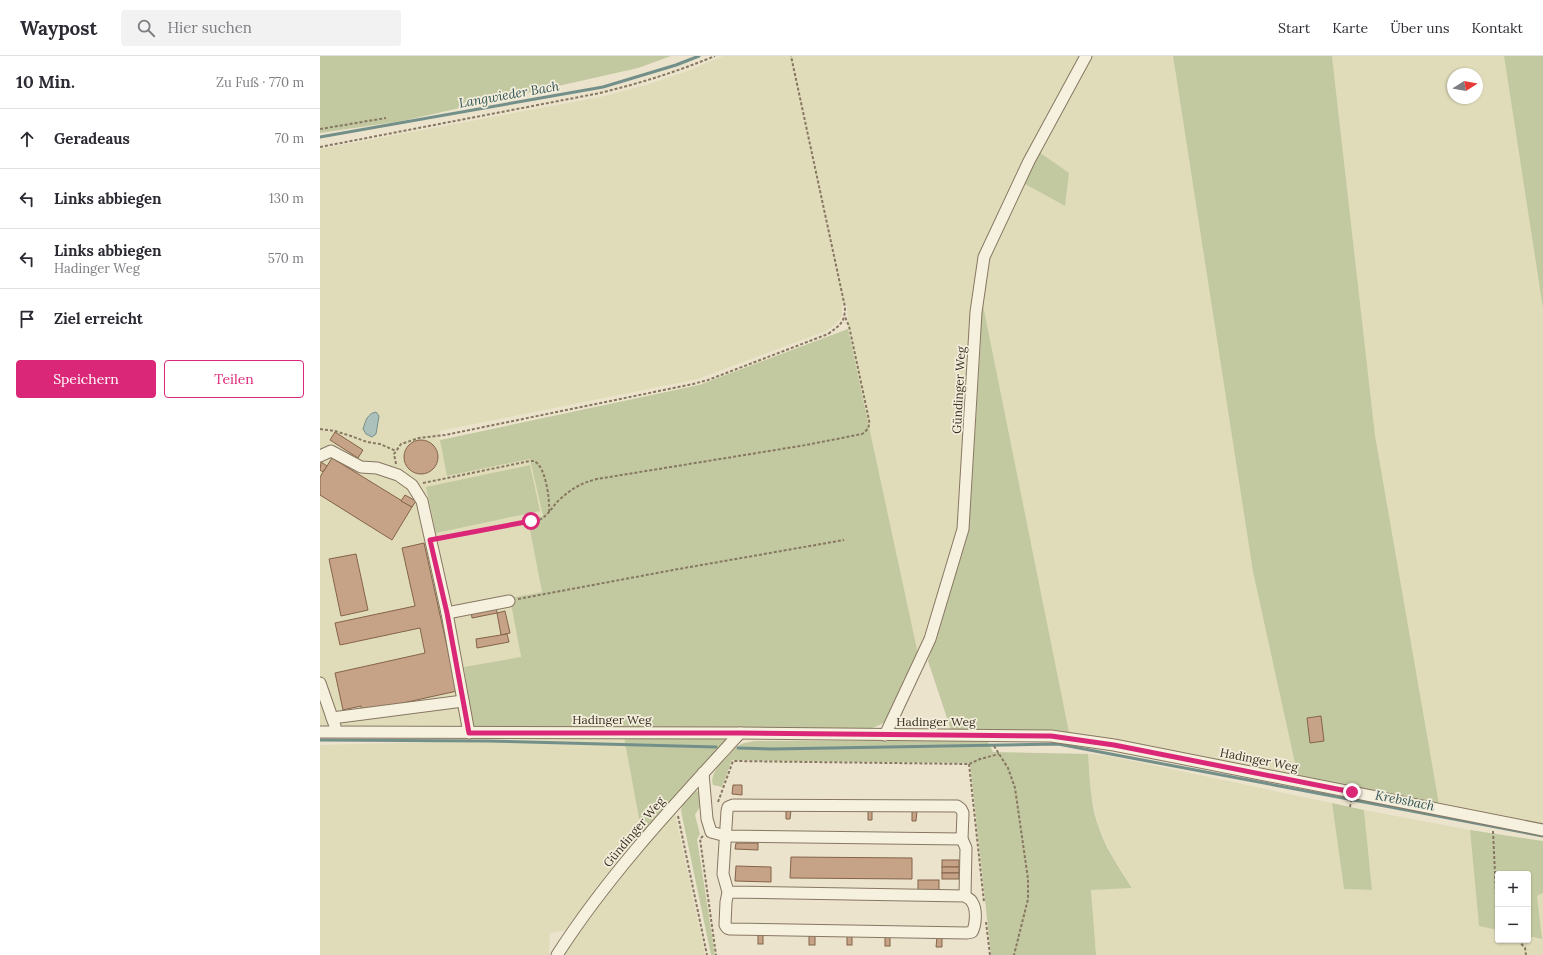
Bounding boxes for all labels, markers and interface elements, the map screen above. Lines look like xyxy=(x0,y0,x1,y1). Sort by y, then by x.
search box xyxy=(121,10,401,46)
text: Waypost xyxy=(20,16,97,40)
icon: search xyxy=(135,17,157,39)
text: Hier suchen xyxy=(167,18,252,37)
text: Start xyxy=(1278,19,1310,37)
text: Karte xyxy=(1332,19,1368,37)
text: Über uns xyxy=(1390,19,1450,37)
text: Kontakt xyxy=(1472,19,1523,37)
north arrow xyxy=(1447,68,1483,104)
text: 10 Min. xyxy=(16,71,75,93)
text: Zu Fuß · 770 m xyxy=(216,74,304,91)
water label: Langwieder Bach xyxy=(458,77,561,112)
icon: ahead xyxy=(16,128,38,150)
text: Geradeaus xyxy=(54,129,130,148)
text: 70 m xyxy=(275,130,304,147)
icon: left xyxy=(16,188,38,210)
text: Links abbiegen xyxy=(54,189,162,208)
text: 130 m xyxy=(269,190,304,207)
text: Links abbiegen xyxy=(54,241,162,260)
icon: left xyxy=(16,248,38,270)
text: 570 m xyxy=(268,250,304,267)
text: Hadinger Weg xyxy=(54,260,140,277)
icon: arrive xyxy=(16,308,38,330)
text: Ziel erreicht xyxy=(54,309,143,328)
street label: Gündinger Weg xyxy=(949,346,968,434)
button: Speichern xyxy=(16,360,156,398)
button: Teilen xyxy=(164,360,304,398)
route start xyxy=(522,512,540,530)
street label: Hadinger Weg xyxy=(572,712,652,727)
street label: Hadinger Weg xyxy=(896,714,976,729)
street label: Hadinger Weg xyxy=(1219,745,1300,775)
route end xyxy=(1343,783,1361,801)
water label: Krebsbach xyxy=(1374,786,1437,815)
street label: Gündinger Weg xyxy=(600,793,668,870)
map controls xyxy=(1495,871,1531,943)
button: + xyxy=(1495,871,1531,907)
button: − xyxy=(1495,907,1531,943)

